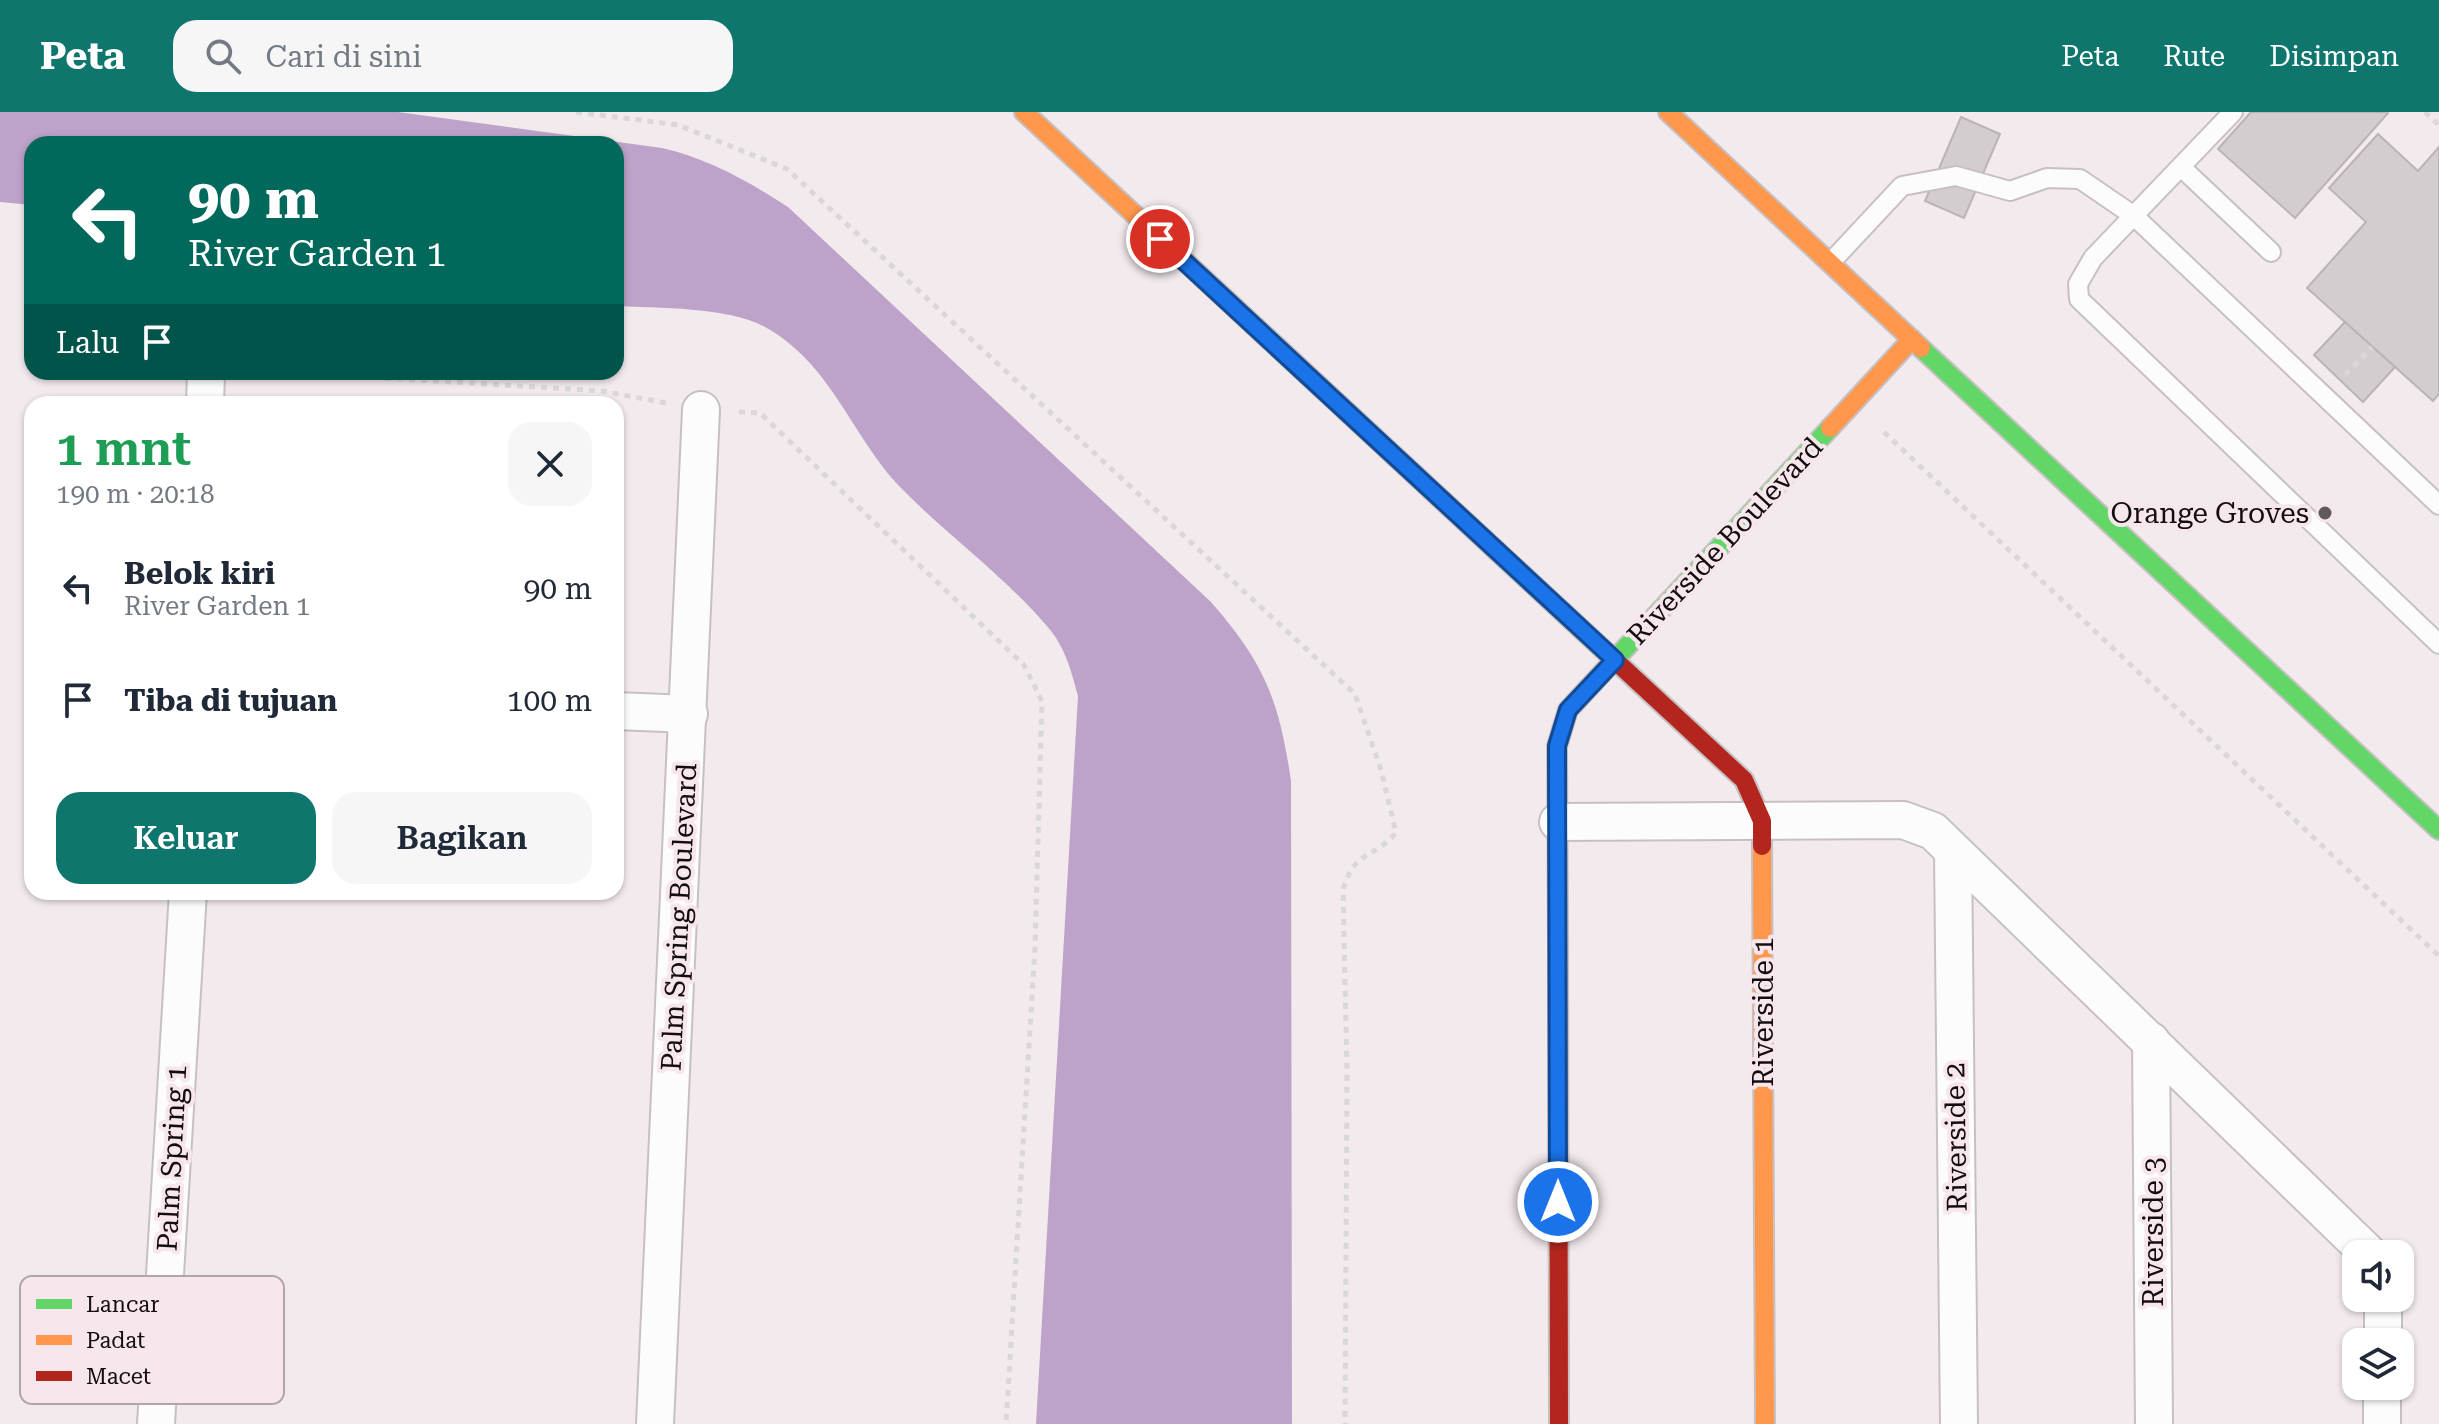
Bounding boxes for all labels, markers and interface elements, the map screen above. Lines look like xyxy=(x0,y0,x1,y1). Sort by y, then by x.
search box xyxy=(173,20,733,92)
text: Peta xyxy=(40,34,125,78)
icon: search xyxy=(201,34,245,78)
text: Cari di sini xyxy=(265,39,422,74)
text: Peta xyxy=(2061,40,2119,73)
text: Rute xyxy=(2163,40,2225,73)
text: Disimpan xyxy=(2269,40,2399,73)
text: 90 m xyxy=(188,166,319,232)
icon: left xyxy=(56,168,160,272)
pin xyxy=(1126,205,1194,273)
icon: arrive xyxy=(1138,217,1182,261)
text: River Garden 1 xyxy=(188,233,446,275)
icon: arrive xyxy=(135,320,179,364)
text: Lalu xyxy=(56,325,119,360)
text: 1 mnt xyxy=(56,421,191,477)
button: close xyxy=(508,422,592,506)
street label: Riverside Boulevard xyxy=(1621,431,1829,651)
text: 190 m · 20:18 xyxy=(56,479,215,509)
place label: Orange Groves xyxy=(2111,497,2309,530)
marker: Orange Groves xyxy=(2316,504,2334,522)
text: Belok kiri xyxy=(124,556,275,591)
icon: left xyxy=(56,566,100,610)
text: 90 m xyxy=(523,571,592,606)
text: River Garden 1 xyxy=(124,591,310,621)
icon: arrive xyxy=(56,678,100,722)
text: Tiba di tujuan xyxy=(124,683,337,718)
text: 100 m xyxy=(507,683,592,718)
street label: Palm Spring Boulevard xyxy=(654,762,704,1072)
button: Keluar xyxy=(56,792,316,884)
button: Bagikan xyxy=(332,792,592,884)
street label: Riverside 1 xyxy=(1747,937,1780,1087)
street label: Riverside 2 xyxy=(1938,1062,1974,1212)
street label: Palm Spring 1 xyxy=(151,1064,193,1252)
street label: Riverside 3 xyxy=(2137,1157,2170,1307)
position arrow xyxy=(1516,1160,1600,1244)
map controls xyxy=(2342,1240,2414,1400)
button: sound xyxy=(2342,1240,2414,1312)
legend xyxy=(20,1276,284,1404)
text: Lancar xyxy=(86,1292,159,1317)
text: Padat xyxy=(86,1328,145,1353)
button: layers xyxy=(2342,1328,2414,1400)
text: Macet xyxy=(86,1364,151,1389)

